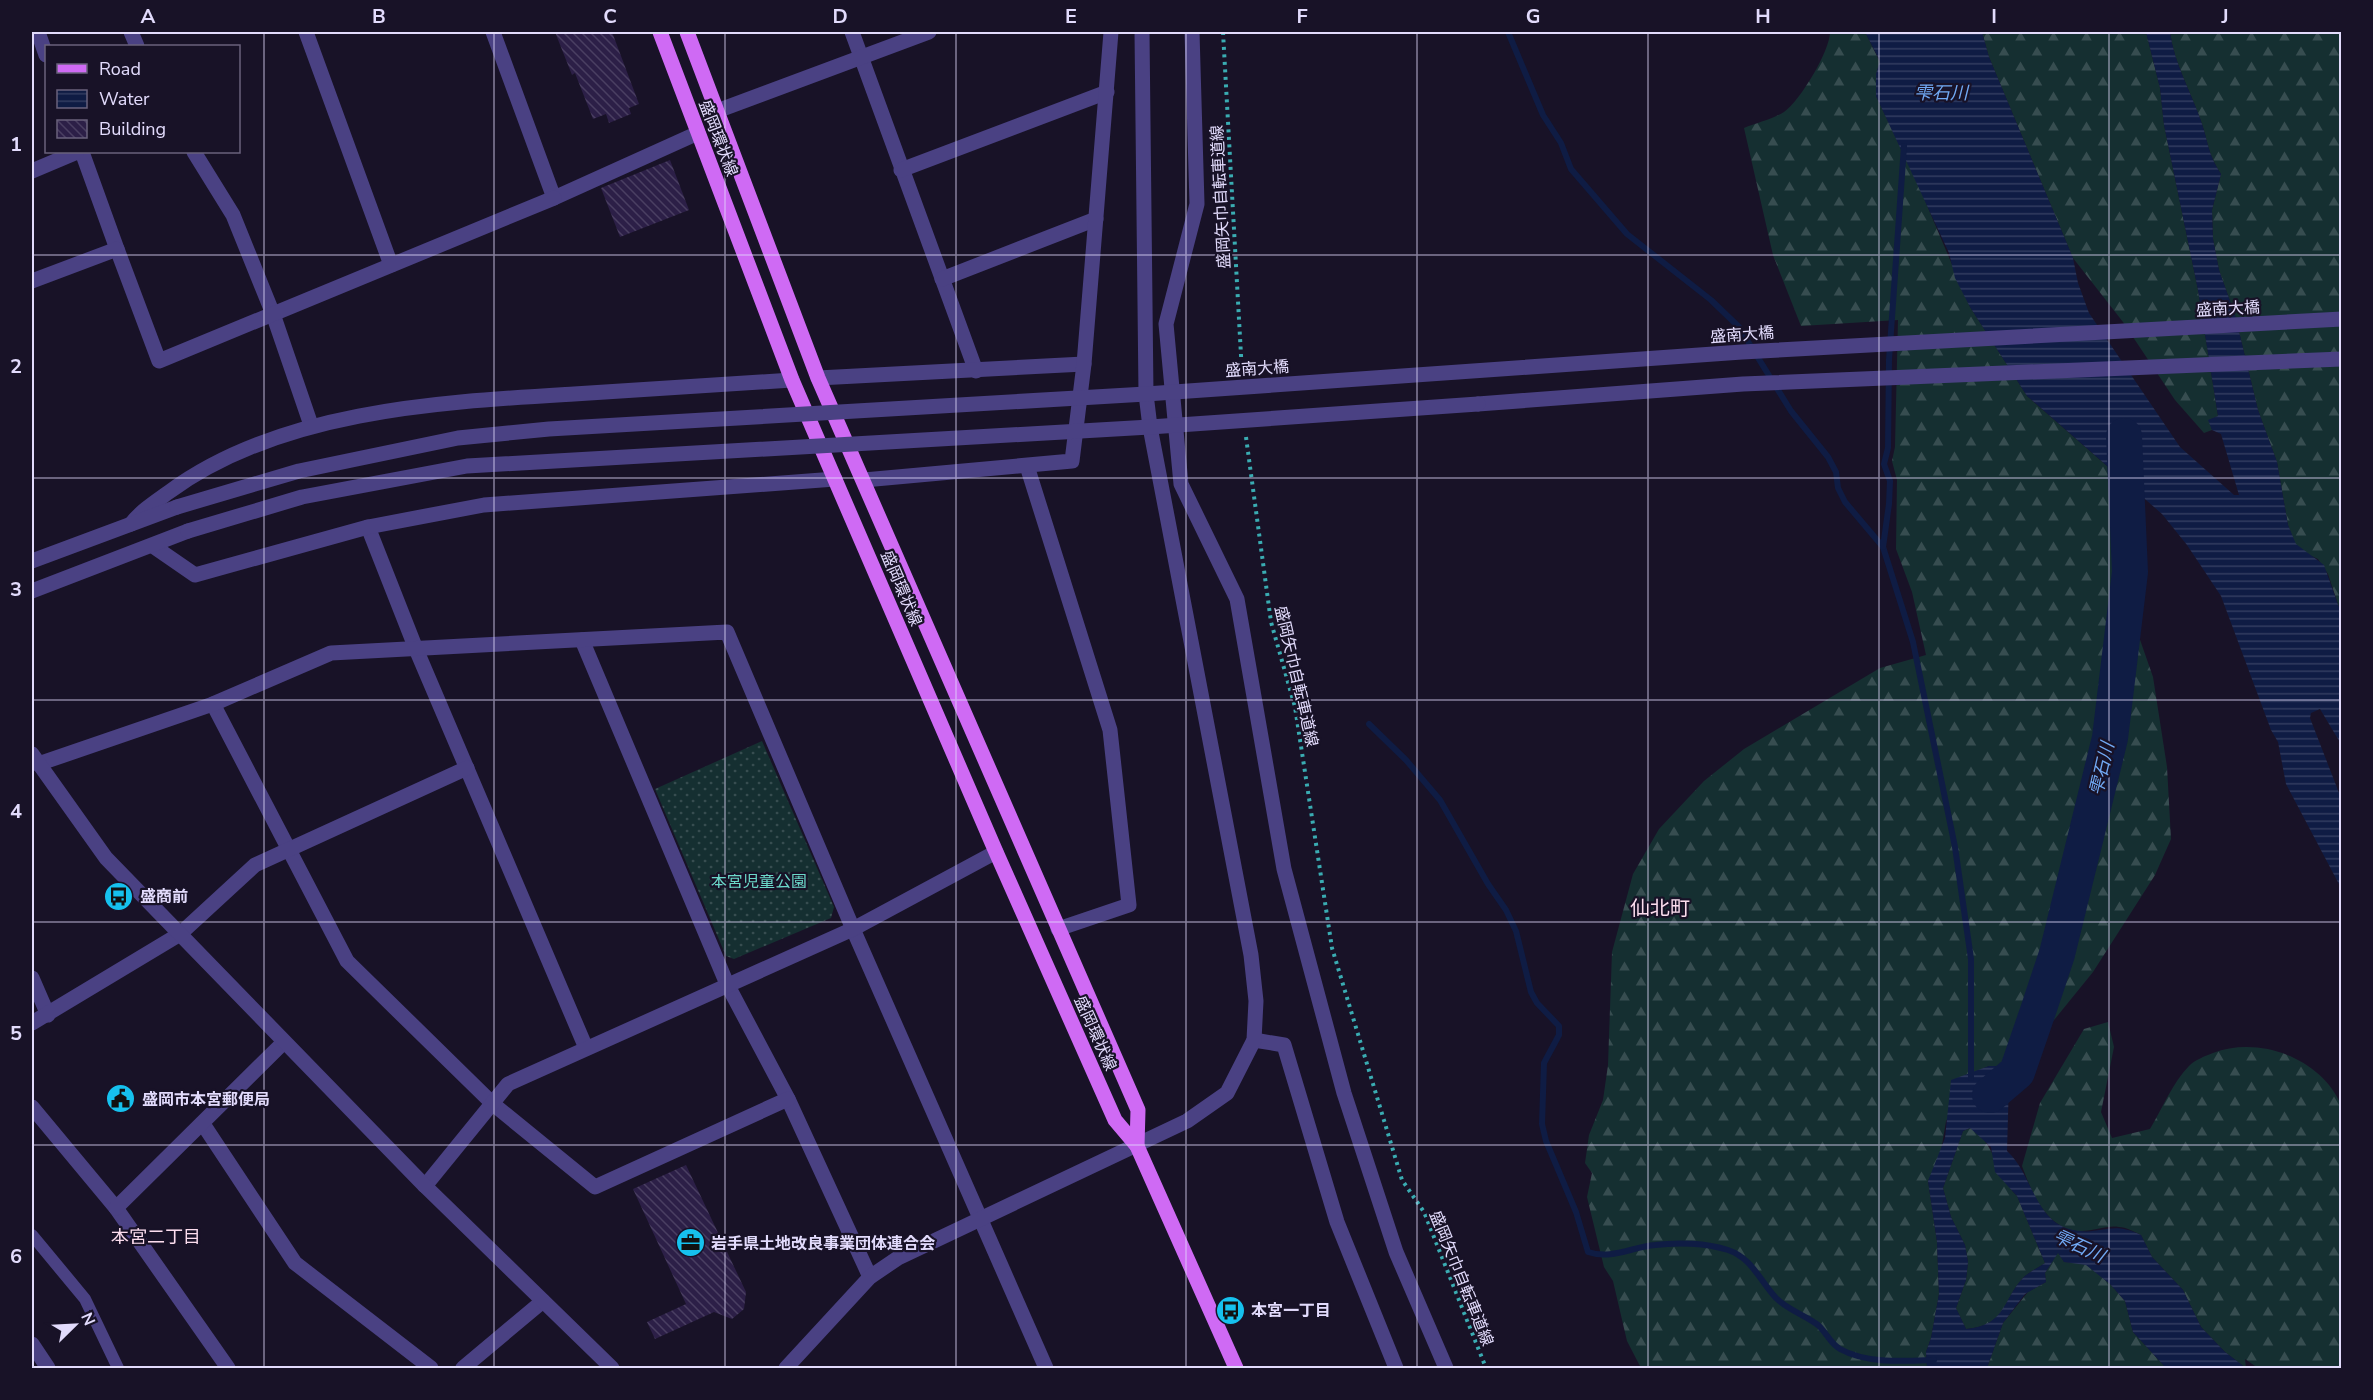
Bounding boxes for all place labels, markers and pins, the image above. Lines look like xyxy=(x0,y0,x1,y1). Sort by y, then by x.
bus stop icon: 盛商前 xyxy=(103,880,135,912)
place label: 盛商前 xyxy=(140,886,188,908)
public building icon: 盛岡市本宮郵便局 xyxy=(105,1083,137,1115)
place label: 盛岡市本宮郵便局 xyxy=(142,1089,270,1111)
office icon: 岩手県土地改良事業団体連合会 xyxy=(674,1227,706,1259)
place label: 岩手県土地改良事業団体連合会 xyxy=(711,1233,935,1255)
bus stop icon: 本宮一丁目 xyxy=(1214,1294,1246,1326)
place label: 本宮一丁目 xyxy=(1251,1300,1331,1322)

